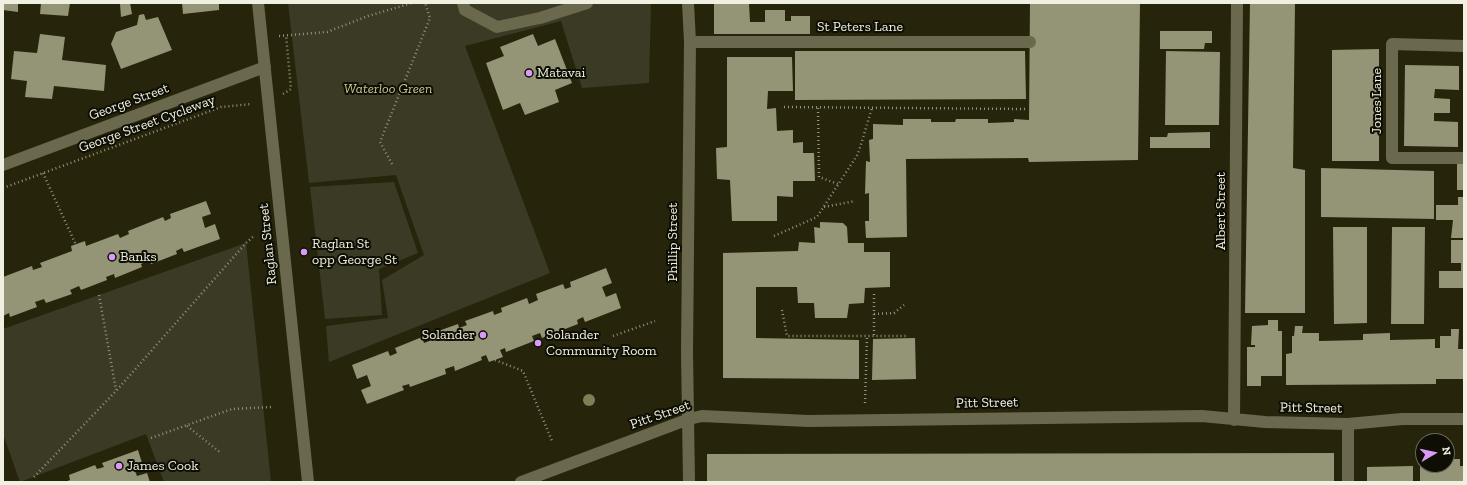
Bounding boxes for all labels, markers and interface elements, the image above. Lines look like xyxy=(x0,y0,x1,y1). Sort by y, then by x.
street label: St Peters Lane xyxy=(817,19,903,35)
place label: Matavai xyxy=(537,65,585,81)
marker: Matavai xyxy=(524,68,534,78)
street label: Jones Lane xyxy=(1369,68,1385,134)
street label: George Street xyxy=(87,80,171,124)
park label: Waterloo Green xyxy=(344,81,432,97)
street label: George Street Cycleway xyxy=(77,92,217,156)
street label: Albert Street xyxy=(1213,172,1229,250)
street label: Raglan Street xyxy=(255,203,281,285)
street label: Phillip Street xyxy=(665,203,681,281)
place label: Raglan St opp George St xyxy=(312,236,397,268)
marker: Raglan St opp George St xyxy=(299,247,309,257)
place label: Banks xyxy=(120,249,157,265)
marker: Banks xyxy=(107,252,117,262)
place label: Solander xyxy=(422,327,475,343)
place label: Solander Community Room xyxy=(546,327,657,360)
marker: Solander xyxy=(478,330,488,340)
marker: Solander Community Room xyxy=(533,338,543,348)
street label: Pitt Street xyxy=(956,394,1018,412)
street label: Pitt Street xyxy=(628,397,692,433)
street label: Pitt Street xyxy=(1280,399,1342,417)
north arrow xyxy=(1415,433,1455,473)
text: N xyxy=(1439,446,1453,456)
place label: James Cook xyxy=(127,458,198,474)
marker: James Cook xyxy=(114,461,124,471)

